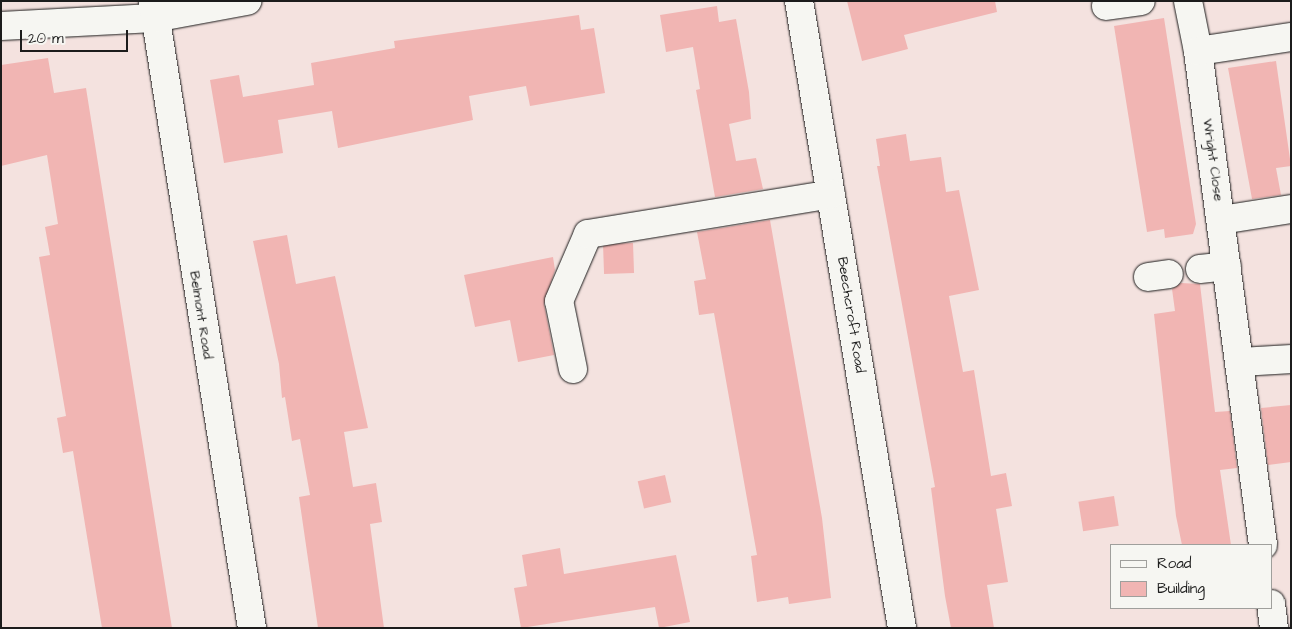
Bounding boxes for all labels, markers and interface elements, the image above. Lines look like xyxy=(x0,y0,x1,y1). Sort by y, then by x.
scale bar xyxy=(22,20,130,52)
text: 20 m xyxy=(28,28,64,49)
street label: Wright Close xyxy=(1199,118,1227,202)
street label: Beechcroft Road xyxy=(834,256,868,374)
street label: Belmont Road xyxy=(186,270,216,360)
legend xyxy=(1110,544,1272,609)
text: Road xyxy=(1157,553,1191,574)
text: Building xyxy=(1157,578,1205,599)

